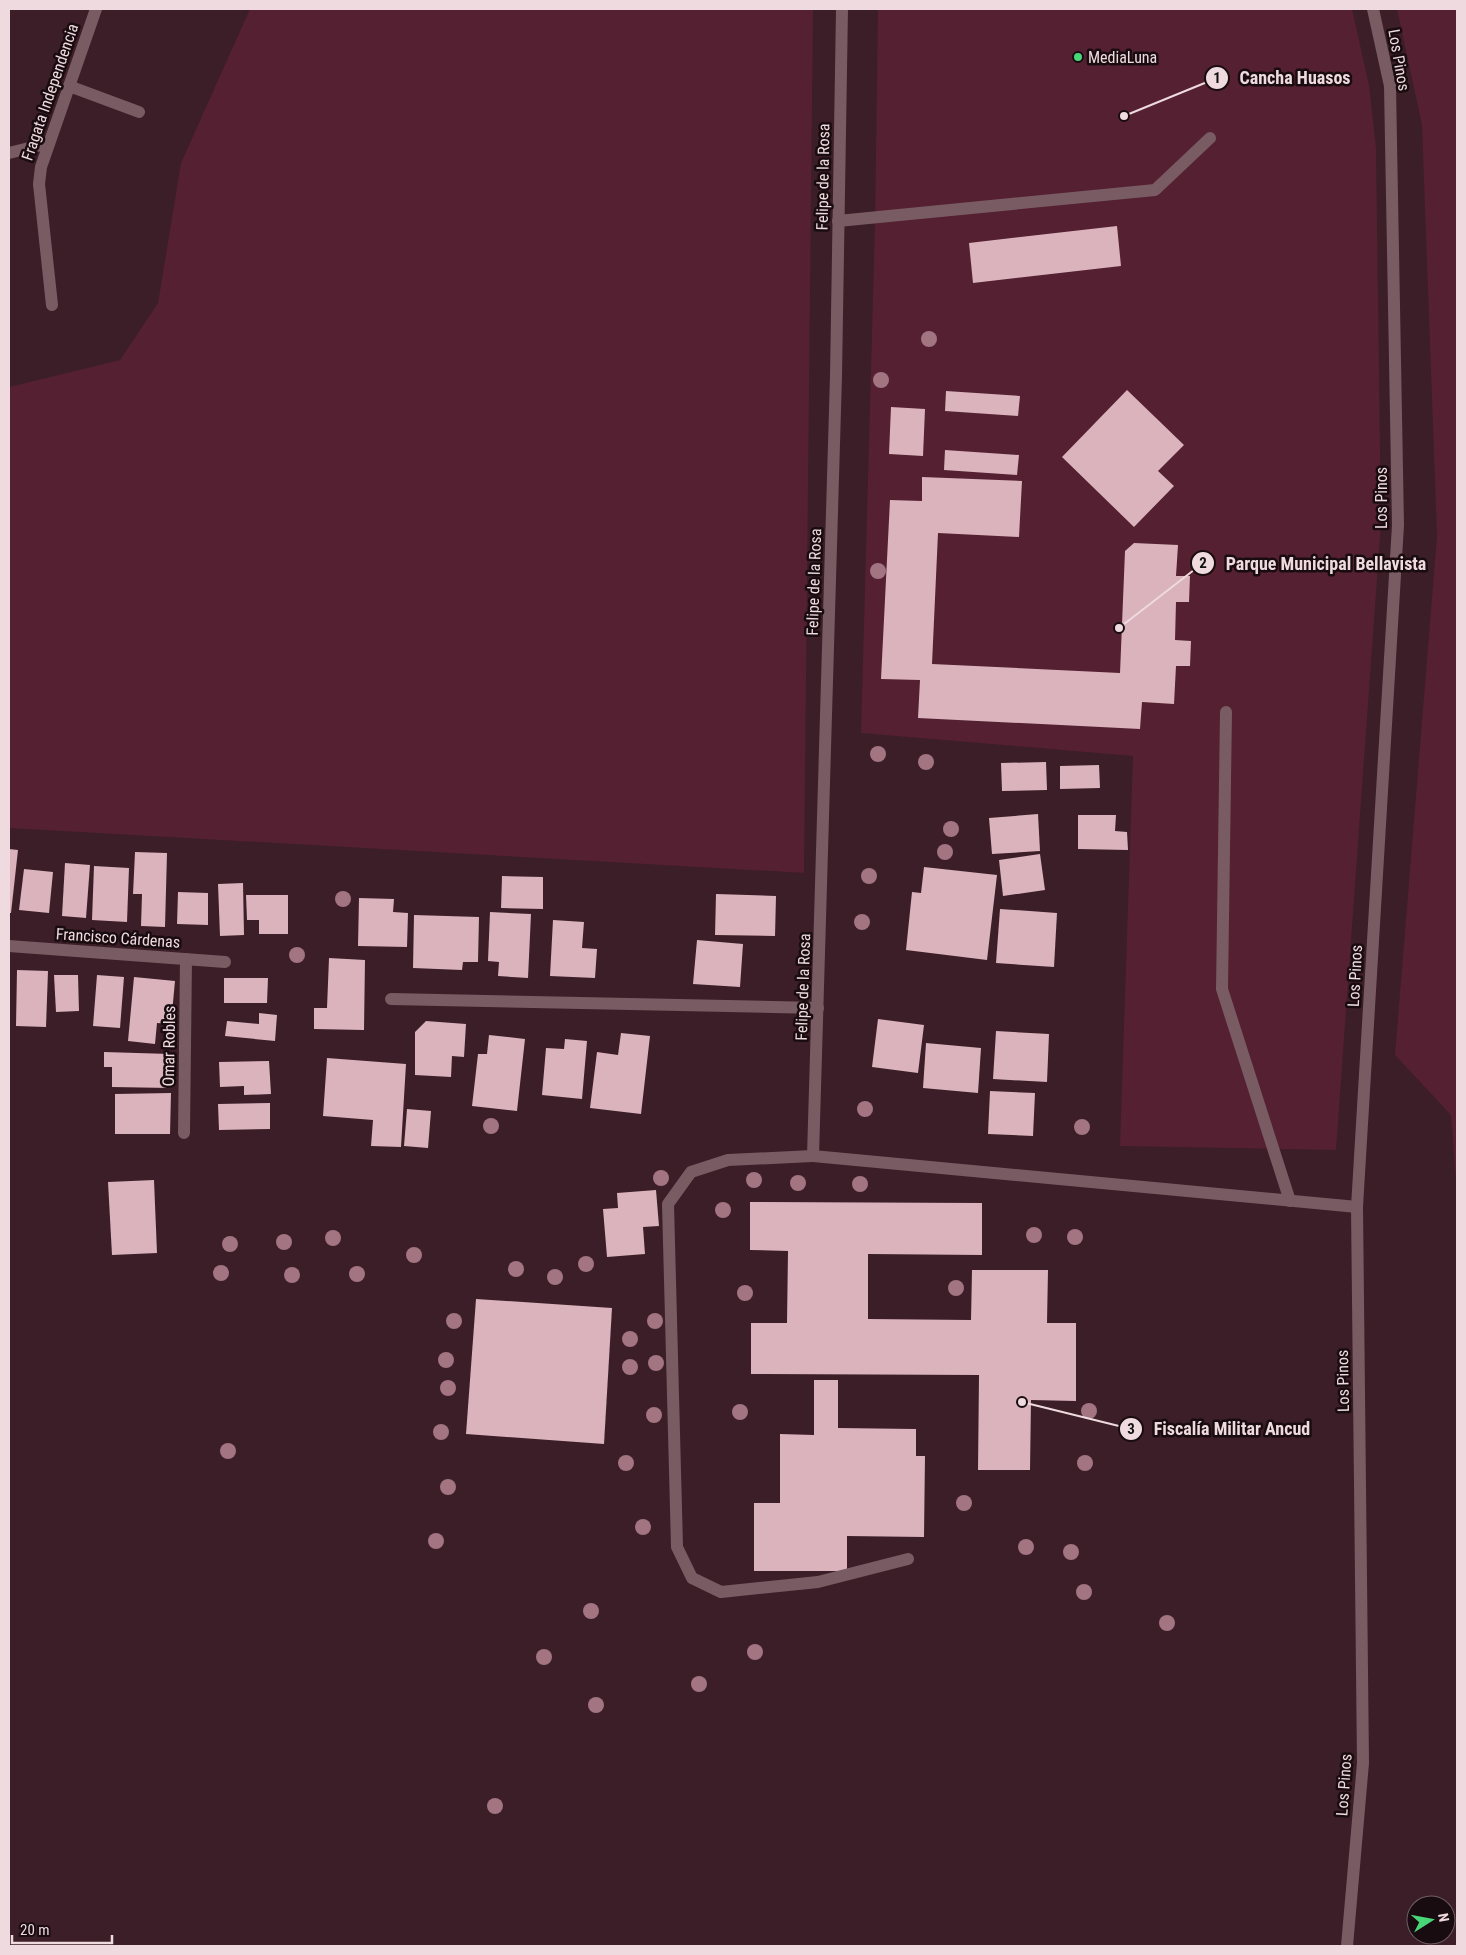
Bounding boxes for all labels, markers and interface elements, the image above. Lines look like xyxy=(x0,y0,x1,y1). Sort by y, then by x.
street label: Fragata Independencia xyxy=(18,21,82,163)
street label: Los Pinos xyxy=(1384,28,1414,92)
place label: MediaLuna xyxy=(1088,48,1157,67)
marker: MediaLuna xyxy=(1072,51,1084,63)
callout: Cancha Huasos xyxy=(1204,61,1360,94)
text: Cancha Huasos xyxy=(1239,67,1351,88)
text: 1 xyxy=(1213,69,1221,87)
street label: Felipe de la Rosa xyxy=(813,123,833,231)
street label: Los Pinos xyxy=(1372,467,1391,529)
street label: Felipe de la Rosa xyxy=(803,528,825,636)
callout: Parque Municipal Bellavista xyxy=(1191,547,1436,580)
text: Parque Municipal Bellavista xyxy=(1226,553,1426,574)
text: 2 xyxy=(1199,554,1207,572)
street label: Francisco Cárdenas xyxy=(55,924,181,952)
street label: Felipe de la Rosa xyxy=(792,933,814,1041)
street label: Los Pinos xyxy=(1344,944,1366,1008)
street label: Omar Robles xyxy=(159,1005,179,1087)
street label: Los Pinos xyxy=(1333,1350,1353,1412)
callout: Fiscalía Militar Ancud xyxy=(1118,1412,1320,1445)
text: Fiscalía Militar Ancud xyxy=(1154,1418,1310,1439)
text: 3 xyxy=(1127,1420,1135,1438)
street label: Los Pinos xyxy=(1332,1753,1356,1817)
north arrow xyxy=(1406,1895,1456,1945)
scale bar xyxy=(12,1912,112,1944)
text: N xyxy=(1435,1912,1452,1923)
text: 20 m xyxy=(20,1921,50,1939)

